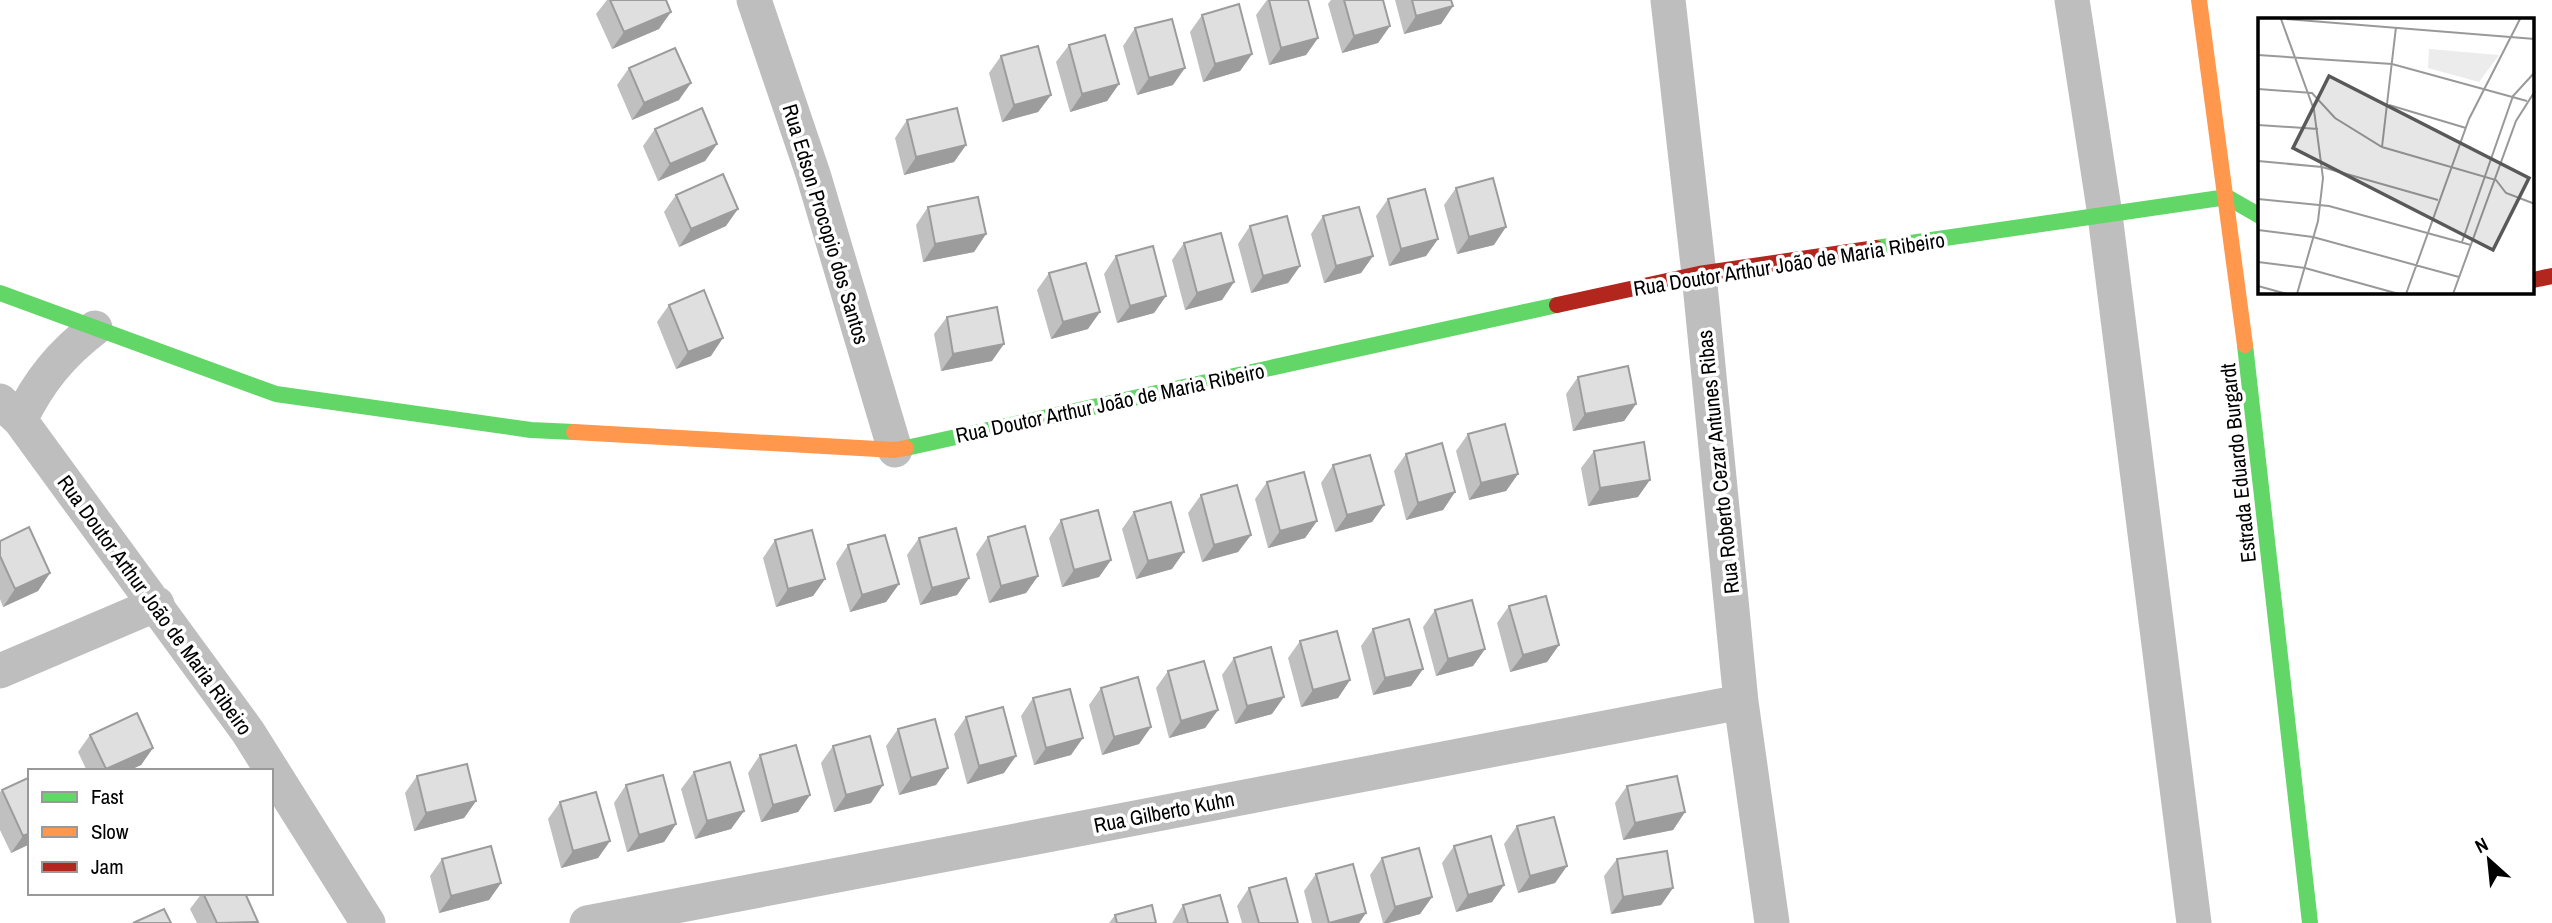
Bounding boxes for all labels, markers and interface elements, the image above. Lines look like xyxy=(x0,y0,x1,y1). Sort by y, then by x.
inset map xyxy=(2258,18,2534,294)
street label: Rua Edson Procopio dos Santos xyxy=(776,100,876,348)
street label: Rua Doutor Arthur João de Maria Ribeiro xyxy=(1631,225,1947,303)
street label: Rua Roberto Cezar Antunes Ribas xyxy=(1690,329,1746,595)
street label: Rua Doutor Arthur João de Maria Ribeiro xyxy=(953,356,1267,450)
street label: Estrada Eduardo Burgardt xyxy=(2213,362,2263,564)
street label: Rua Doutor Arthur João de Maria Ribeiro xyxy=(51,469,259,741)
legend xyxy=(28,769,273,895)
text: Fast xyxy=(91,782,124,811)
street label: Rua Gilberto Kuhn xyxy=(1091,784,1237,840)
text: Slow xyxy=(91,817,129,846)
north arrow xyxy=(2454,825,2524,895)
text: N xyxy=(2470,831,2492,859)
text: Jam xyxy=(91,852,124,881)

